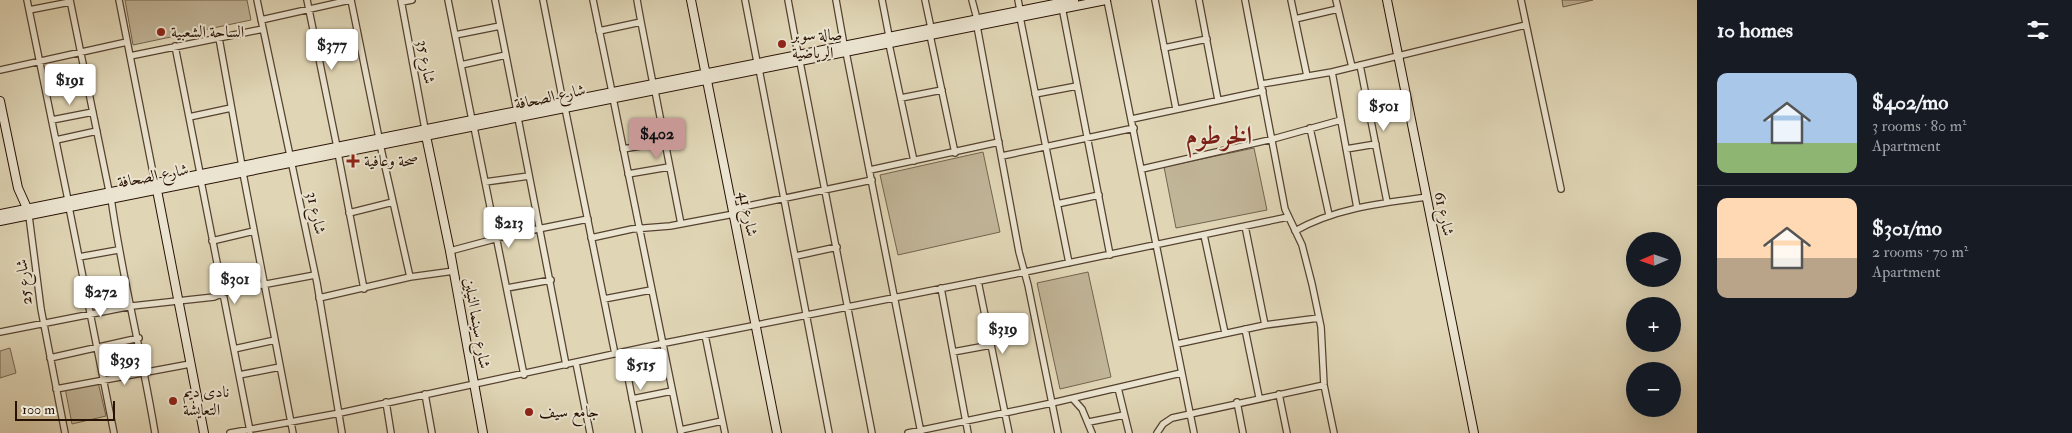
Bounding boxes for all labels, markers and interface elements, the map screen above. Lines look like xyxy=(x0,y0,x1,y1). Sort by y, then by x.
icon: filters xyxy=(2024,16,2052,44)
text: 10 homes xyxy=(1717,17,1793,44)
place label: الساحة الشعبية xyxy=(171,22,244,42)
place label: صالة سوبر الرياضية xyxy=(790,25,842,63)
marker: الساحة الشعبية xyxy=(155,26,167,38)
pin: $377 xyxy=(302,28,362,71)
text: $377 xyxy=(317,35,347,55)
street label: شارع 35 xyxy=(409,38,440,86)
marker: صالة سوبر الرياضية xyxy=(776,38,788,50)
pin: $191 xyxy=(40,64,100,106)
text: $191 xyxy=(56,70,84,90)
street label: شارع الصحافة xyxy=(513,80,588,117)
text: $402/mo xyxy=(1872,89,1948,116)
pin: $501 xyxy=(1354,90,1414,132)
icon: home xyxy=(1757,93,1817,153)
text: $501 xyxy=(1369,96,1399,116)
text: 3 rooms · 80 m² xyxy=(1872,116,1967,136)
pin: $402 xyxy=(627,118,687,160)
district label: الخرطوم xyxy=(1186,120,1252,158)
text: $402 xyxy=(640,124,674,144)
text: Apartment xyxy=(1872,136,1940,156)
place label: صحة وعافية xyxy=(364,151,418,171)
marker: صحة وعافية xyxy=(346,154,360,168)
street label: شارع الصحافة xyxy=(116,159,191,196)
street label: شارع 31 xyxy=(299,190,330,237)
street label: شارع 41 xyxy=(731,190,762,239)
street label: شارع 61 xyxy=(1427,190,1458,239)
pin: $213 xyxy=(479,206,539,249)
text: $213 xyxy=(494,213,524,233)
text: $301/mo xyxy=(1872,215,1942,242)
icon: home xyxy=(1757,218,1817,278)
north arrow xyxy=(1626,232,1681,288)
map controls xyxy=(1626,232,1681,417)
text: 2 rooms · 70 m² xyxy=(1872,242,1968,262)
street label: شارع 25 xyxy=(11,257,40,306)
pin: $301 xyxy=(205,262,265,305)
text: Apartment xyxy=(1872,262,1940,282)
text: $301 xyxy=(220,269,250,289)
pin: $272 xyxy=(71,276,131,318)
street label: شارع سينما النيلين xyxy=(456,276,495,370)
text: $272 xyxy=(85,282,117,302)
button: + xyxy=(1626,297,1681,352)
pin: $319 xyxy=(973,312,1033,355)
text: $319 xyxy=(988,319,1018,339)
pin: $393 xyxy=(95,344,155,386)
pin: $515 xyxy=(611,348,671,391)
text: $393 xyxy=(110,350,140,370)
text: $515 xyxy=(627,355,655,375)
button: − xyxy=(1626,362,1681,417)
place label: نادى ديم التعايشة xyxy=(183,382,229,420)
marker: نادى ديم التعايشة xyxy=(167,395,179,407)
scale bar xyxy=(15,398,115,421)
text: 100 m xyxy=(22,401,55,418)
place label: جامع سيف xyxy=(539,402,599,427)
marker: جامع سيف xyxy=(523,406,535,418)

